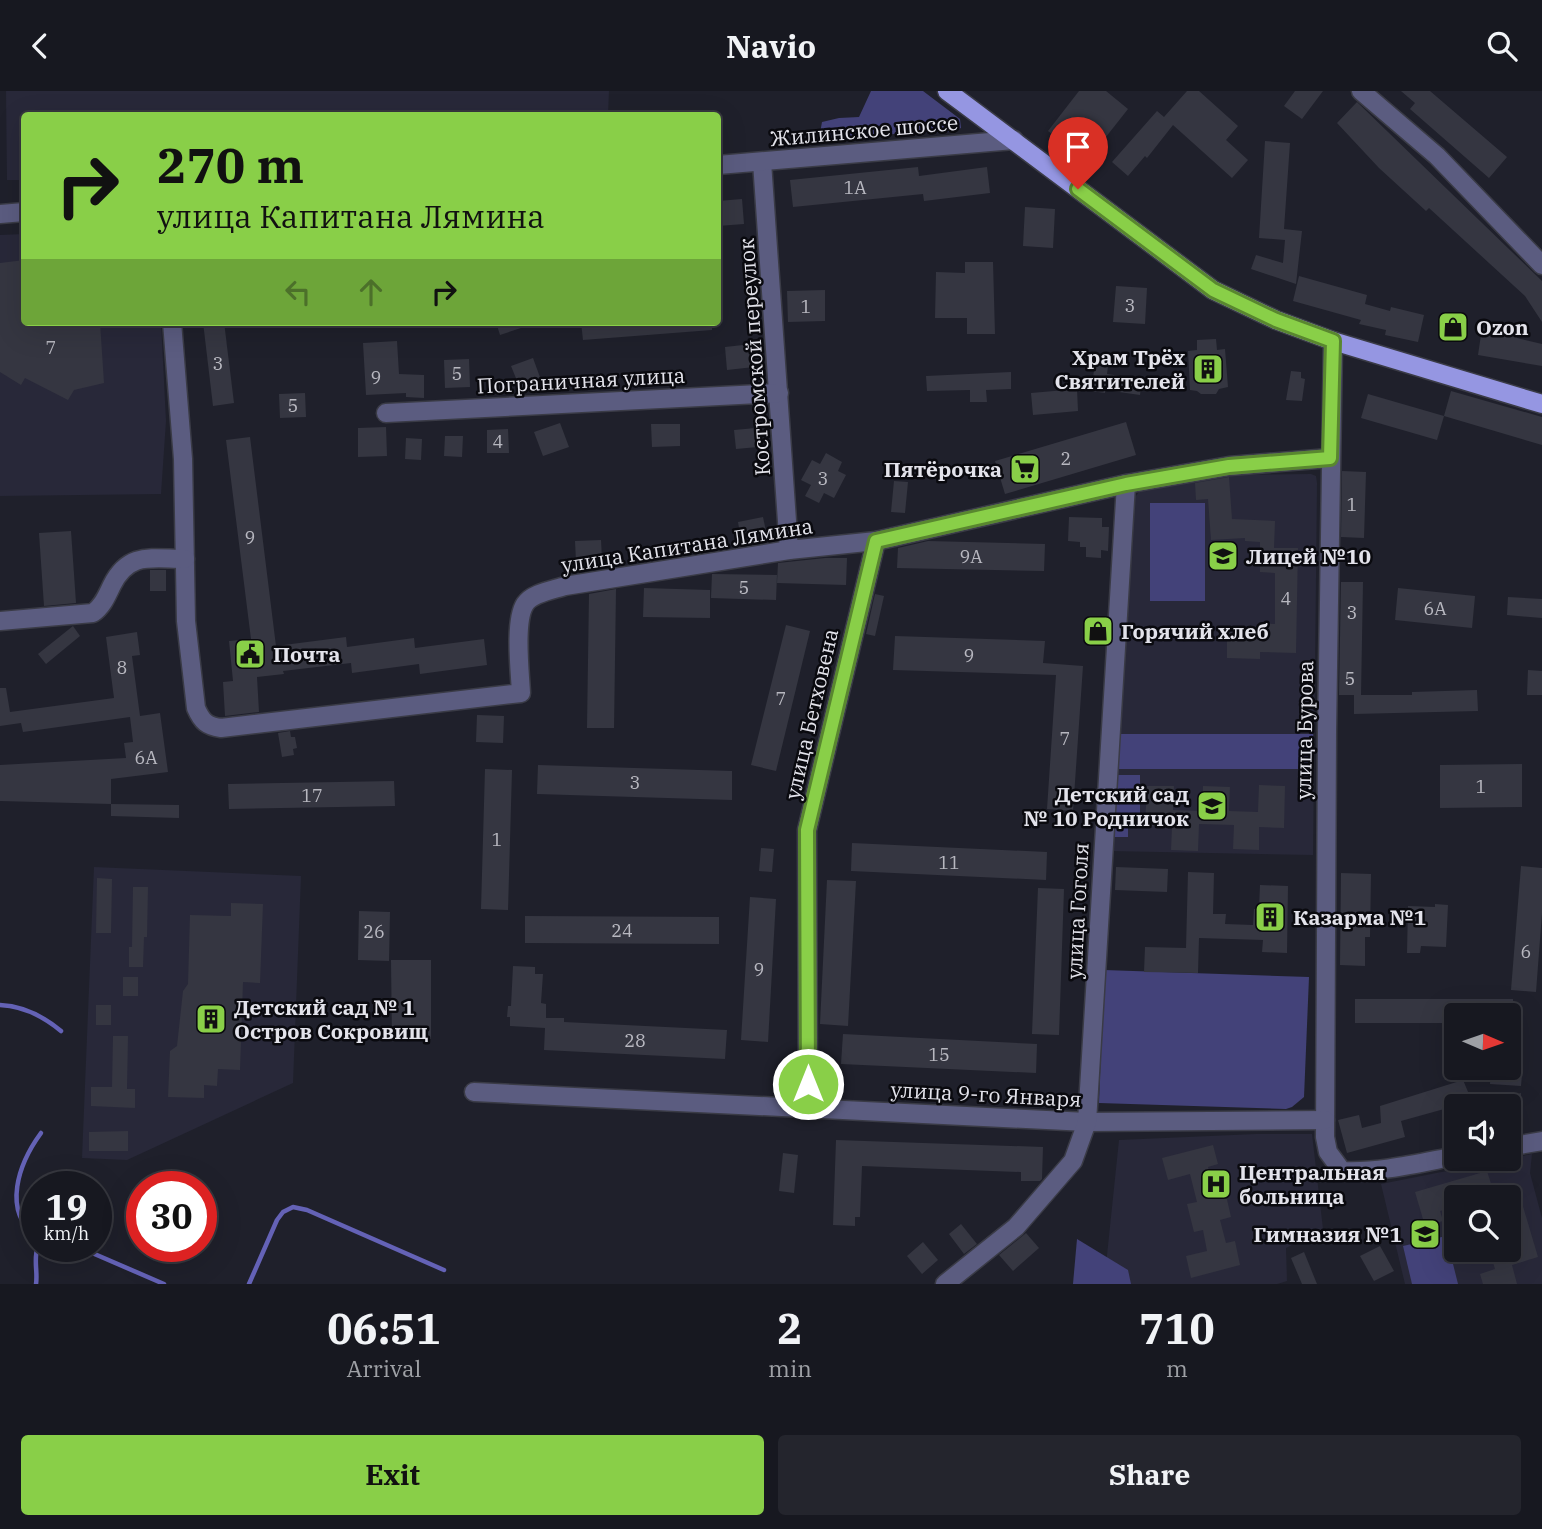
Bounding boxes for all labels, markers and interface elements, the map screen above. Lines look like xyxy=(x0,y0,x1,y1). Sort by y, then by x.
text: Navio xyxy=(726,25,816,67)
icon: back xyxy=(21,27,59,65)
icon: search xyxy=(1483,27,1521,65)
street label: Жилинское шоссе xyxy=(769,108,959,152)
pin xyxy=(1048,117,1108,189)
icon: arrive xyxy=(1059,128,1097,166)
text: 270 m xyxy=(157,133,304,196)
icon: right xyxy=(42,140,133,231)
house number: 1А xyxy=(843,176,867,199)
text: улица Капитана Лямина xyxy=(157,195,545,237)
street label: Костромской переулок xyxy=(732,237,776,477)
icon: left xyxy=(279,273,317,311)
icon: ahead xyxy=(352,273,390,311)
icon: right xyxy=(425,273,463,311)
house number: 3 xyxy=(1125,294,1135,317)
house number: 1 xyxy=(801,295,811,318)
shop icon: Ozon xyxy=(1436,310,1470,344)
place label: Ozon xyxy=(1476,313,1529,341)
house number: 7 xyxy=(46,336,56,359)
place label: Храм Трёх Святителей xyxy=(1055,343,1186,395)
house number: 3 xyxy=(213,352,223,375)
building icon: Храм Трёх Святителей xyxy=(1191,352,1225,386)
street label: Пограничная улица xyxy=(476,361,686,399)
house number: 5 xyxy=(452,362,462,385)
house number: 9 xyxy=(371,366,381,389)
house number: 5 xyxy=(288,394,298,417)
house number: 4 xyxy=(493,430,503,453)
house number: 2 xyxy=(1061,447,1071,470)
supermarket icon: Пятёрочка xyxy=(1008,452,1042,486)
place label: Пятёрочка xyxy=(884,455,1002,483)
house number: 3 xyxy=(818,467,828,490)
house number: 1 xyxy=(1347,493,1357,516)
street label: улица Капитана Лямина xyxy=(559,511,815,579)
house number: 9 xyxy=(245,526,255,549)
school or university icon: Лицей №10 xyxy=(1206,539,1240,573)
place label: Лицей №10 xyxy=(1246,542,1371,570)
house number: 9А xyxy=(959,545,983,568)
house number: 5 xyxy=(739,576,749,599)
house number: 4 xyxy=(1281,587,1291,610)
house number: 6А xyxy=(1423,597,1447,620)
house number: 3 xyxy=(1347,601,1357,624)
shop icon: Горячий хлеб xyxy=(1081,614,1115,648)
place label: Горячий хлеб xyxy=(1121,617,1269,645)
street label: улица Бетховена xyxy=(778,626,844,802)
public building icon: Почта xyxy=(233,637,267,671)
place label: Почта xyxy=(273,640,340,668)
house number: 9 xyxy=(964,644,974,667)
house number: 8 xyxy=(117,656,127,679)
street label: улица Бурова xyxy=(1289,660,1319,800)
house number: 5 xyxy=(1345,667,1355,690)
house number: 7 xyxy=(776,687,786,710)
house number: 7 xyxy=(1060,727,1070,750)
house number: 6А xyxy=(134,746,158,769)
house number: 3 xyxy=(630,771,640,794)
house number: 1 xyxy=(1476,775,1486,798)
place label: Детский сад № 10 Родничок xyxy=(1023,780,1189,832)
house number: 17 xyxy=(301,784,323,807)
school or university icon: Детский сад № 10 Родничок xyxy=(1195,789,1229,823)
house number: 1 xyxy=(492,828,502,851)
street label: улица Гоголя xyxy=(1059,842,1095,980)
house number: 11 xyxy=(938,851,960,874)
building icon: Казарма №1 xyxy=(1253,900,1287,934)
place label: Казарма №1 xyxy=(1293,903,1426,931)
house number: 24 xyxy=(611,919,633,942)
house number: 26 xyxy=(363,920,385,943)
house number: 6 xyxy=(1521,940,1531,963)
house number: 9 xyxy=(754,958,764,981)
place label: Детский сад № 1 Остров Сокровищ xyxy=(234,993,429,1045)
building icon: Детский сад № 1 Остров Сокровищ xyxy=(194,1002,228,1036)
north arrow xyxy=(1444,1003,1521,1080)
map controls xyxy=(1444,1003,1521,1262)
house number: 28 xyxy=(624,1029,646,1052)
house number: 15 xyxy=(928,1043,950,1066)
position arrow xyxy=(771,1047,845,1121)
street label: улица 9-го Января xyxy=(890,1075,1082,1113)
button: sound xyxy=(1444,1094,1521,1171)
place label: Центральная больница xyxy=(1239,1158,1385,1210)
hospital icon: Центральная больница xyxy=(1199,1167,1233,1201)
speed limit sign: 30 xyxy=(126,1171,217,1262)
text: 19 xyxy=(45,1184,88,1230)
button: search xyxy=(1444,1185,1521,1262)
school or university icon: Гимназия №1 xyxy=(1408,1217,1442,1251)
place label: Гимназия №1 xyxy=(1253,1220,1402,1248)
text: km/h xyxy=(44,1222,89,1245)
text: 06:51 xyxy=(327,1301,441,1356)
text: 2 xyxy=(777,1301,803,1356)
text: 710 xyxy=(1139,1301,1215,1356)
text: Arrival xyxy=(347,1353,421,1383)
text: min xyxy=(768,1353,812,1383)
text: m xyxy=(1166,1353,1188,1383)
button: Exit xyxy=(21,1435,764,1515)
button: Share xyxy=(778,1435,1521,1515)

